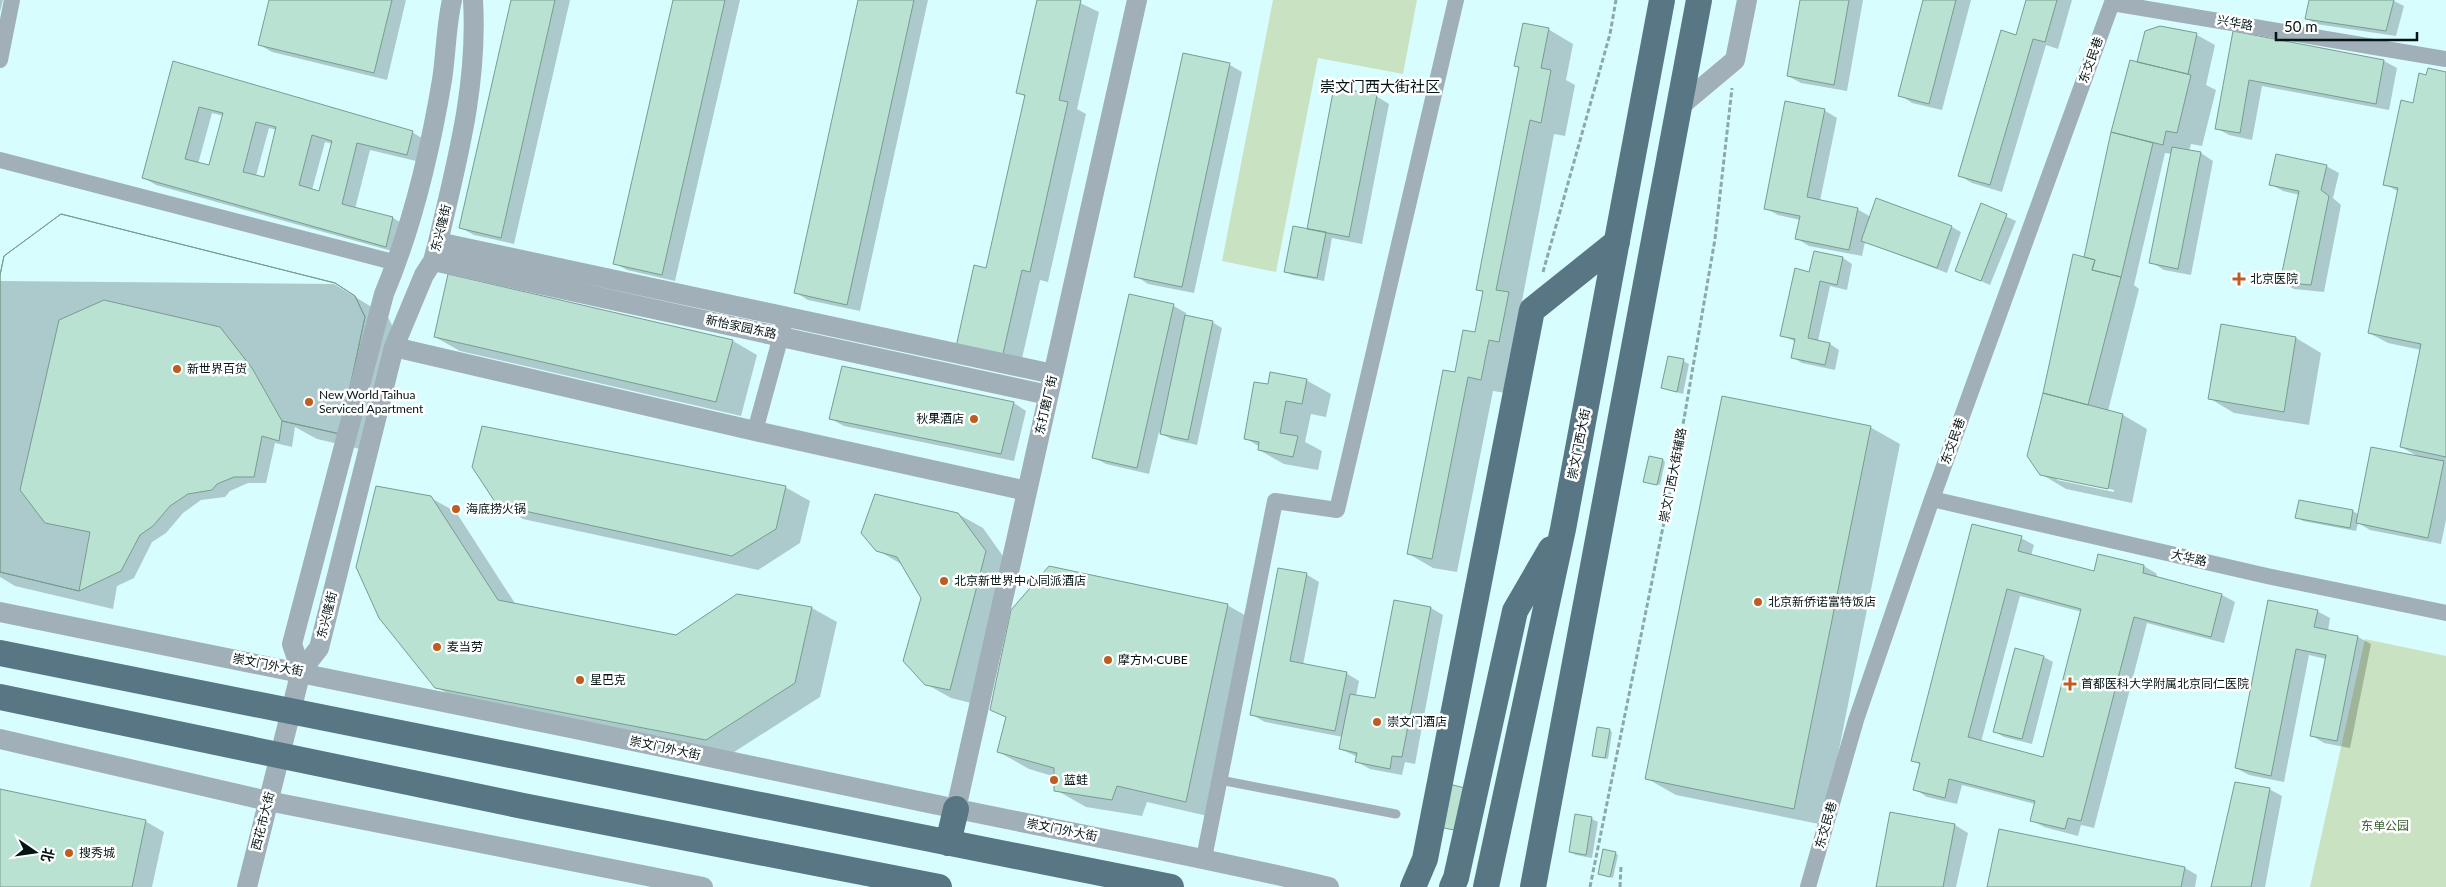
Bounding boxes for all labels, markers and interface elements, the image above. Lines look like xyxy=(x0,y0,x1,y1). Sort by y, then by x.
scale bar xyxy=(2276,10,2417,42)
street label: 兴华路 xyxy=(2216,12,2254,33)
text: 50 m xyxy=(2284,17,2318,35)
street label: 东交民巷 xyxy=(2075,35,2106,85)
district label: 崇文门西大街社区 xyxy=(1320,77,1440,95)
street label: 东兴隆街 xyxy=(427,203,454,253)
place label: 北京医院 xyxy=(2250,271,2298,286)
marker: 北京医院 xyxy=(2232,272,2246,286)
street label: 新怡家园东路 xyxy=(704,312,778,341)
place label: 新世界百货 xyxy=(187,361,247,376)
marker: 新世界百货 xyxy=(171,363,183,375)
street label: 东打磨厂街 xyxy=(1031,374,1060,436)
place label: New World Taihua Serviced Apartment xyxy=(319,387,424,416)
marker: New World Taihua Serviced Apartment xyxy=(303,396,315,408)
street label: 崇文门西大街 xyxy=(1564,407,1593,481)
place label: 秋果酒店 xyxy=(916,411,964,426)
marker: 秋果酒店 xyxy=(968,413,980,425)
street label: 东交民巷 xyxy=(1937,416,1968,466)
street label: 崇文门西大街辅路 xyxy=(1656,426,1689,523)
place label: 海底捞火锅 xyxy=(466,501,526,516)
marker: 海底捞火锅 xyxy=(450,503,462,515)
street label: 大华路 xyxy=(2170,546,2208,569)
place label: 北京新世界中心同派酒店 xyxy=(954,573,1086,588)
marker: 北京新世界中心同派酒店 xyxy=(938,575,950,587)
street label: 东兴隆街 xyxy=(313,590,340,640)
place label: 北京新侨诺富特饭店 xyxy=(1768,594,1876,609)
marker: 北京新侨诺富特饭店 xyxy=(1752,596,1764,608)
place label: 麦当劳 xyxy=(447,639,483,654)
marker: 麦当劳 xyxy=(431,641,443,653)
street label: 崇文门外大街 xyxy=(231,650,305,679)
place label: 摩方M·CUBE xyxy=(1118,652,1188,667)
marker: 摩方M·CUBE xyxy=(1102,654,1114,666)
place label: 星巴克 xyxy=(590,672,626,687)
marker: 星巴克 xyxy=(574,674,586,686)
place label: 首都医科大学附属北京同仁医院 xyxy=(2081,676,2249,691)
marker: 首都医科大学附属北京同仁医院 xyxy=(2063,677,2077,691)
place label: 崇文门酒店 xyxy=(1387,714,1447,729)
marker: 崇文门酒店 xyxy=(1371,716,1383,728)
street label: 崇文门外大街 xyxy=(628,733,702,762)
place label: 蓝蛙 xyxy=(1064,772,1088,787)
marker: 蓝蛙 xyxy=(1048,774,1060,786)
street label: 西花市大街 xyxy=(248,790,277,852)
street label: 东交民巷 xyxy=(1812,800,1839,850)
street label: 崇文门外大街 xyxy=(1025,815,1099,844)
park label: 东单公园 xyxy=(2361,818,2409,833)
north arrow xyxy=(10,827,60,877)
place label: 搜秀城 xyxy=(79,845,115,860)
text: 北 xyxy=(38,846,58,864)
marker: 搜秀城 xyxy=(63,847,75,859)

